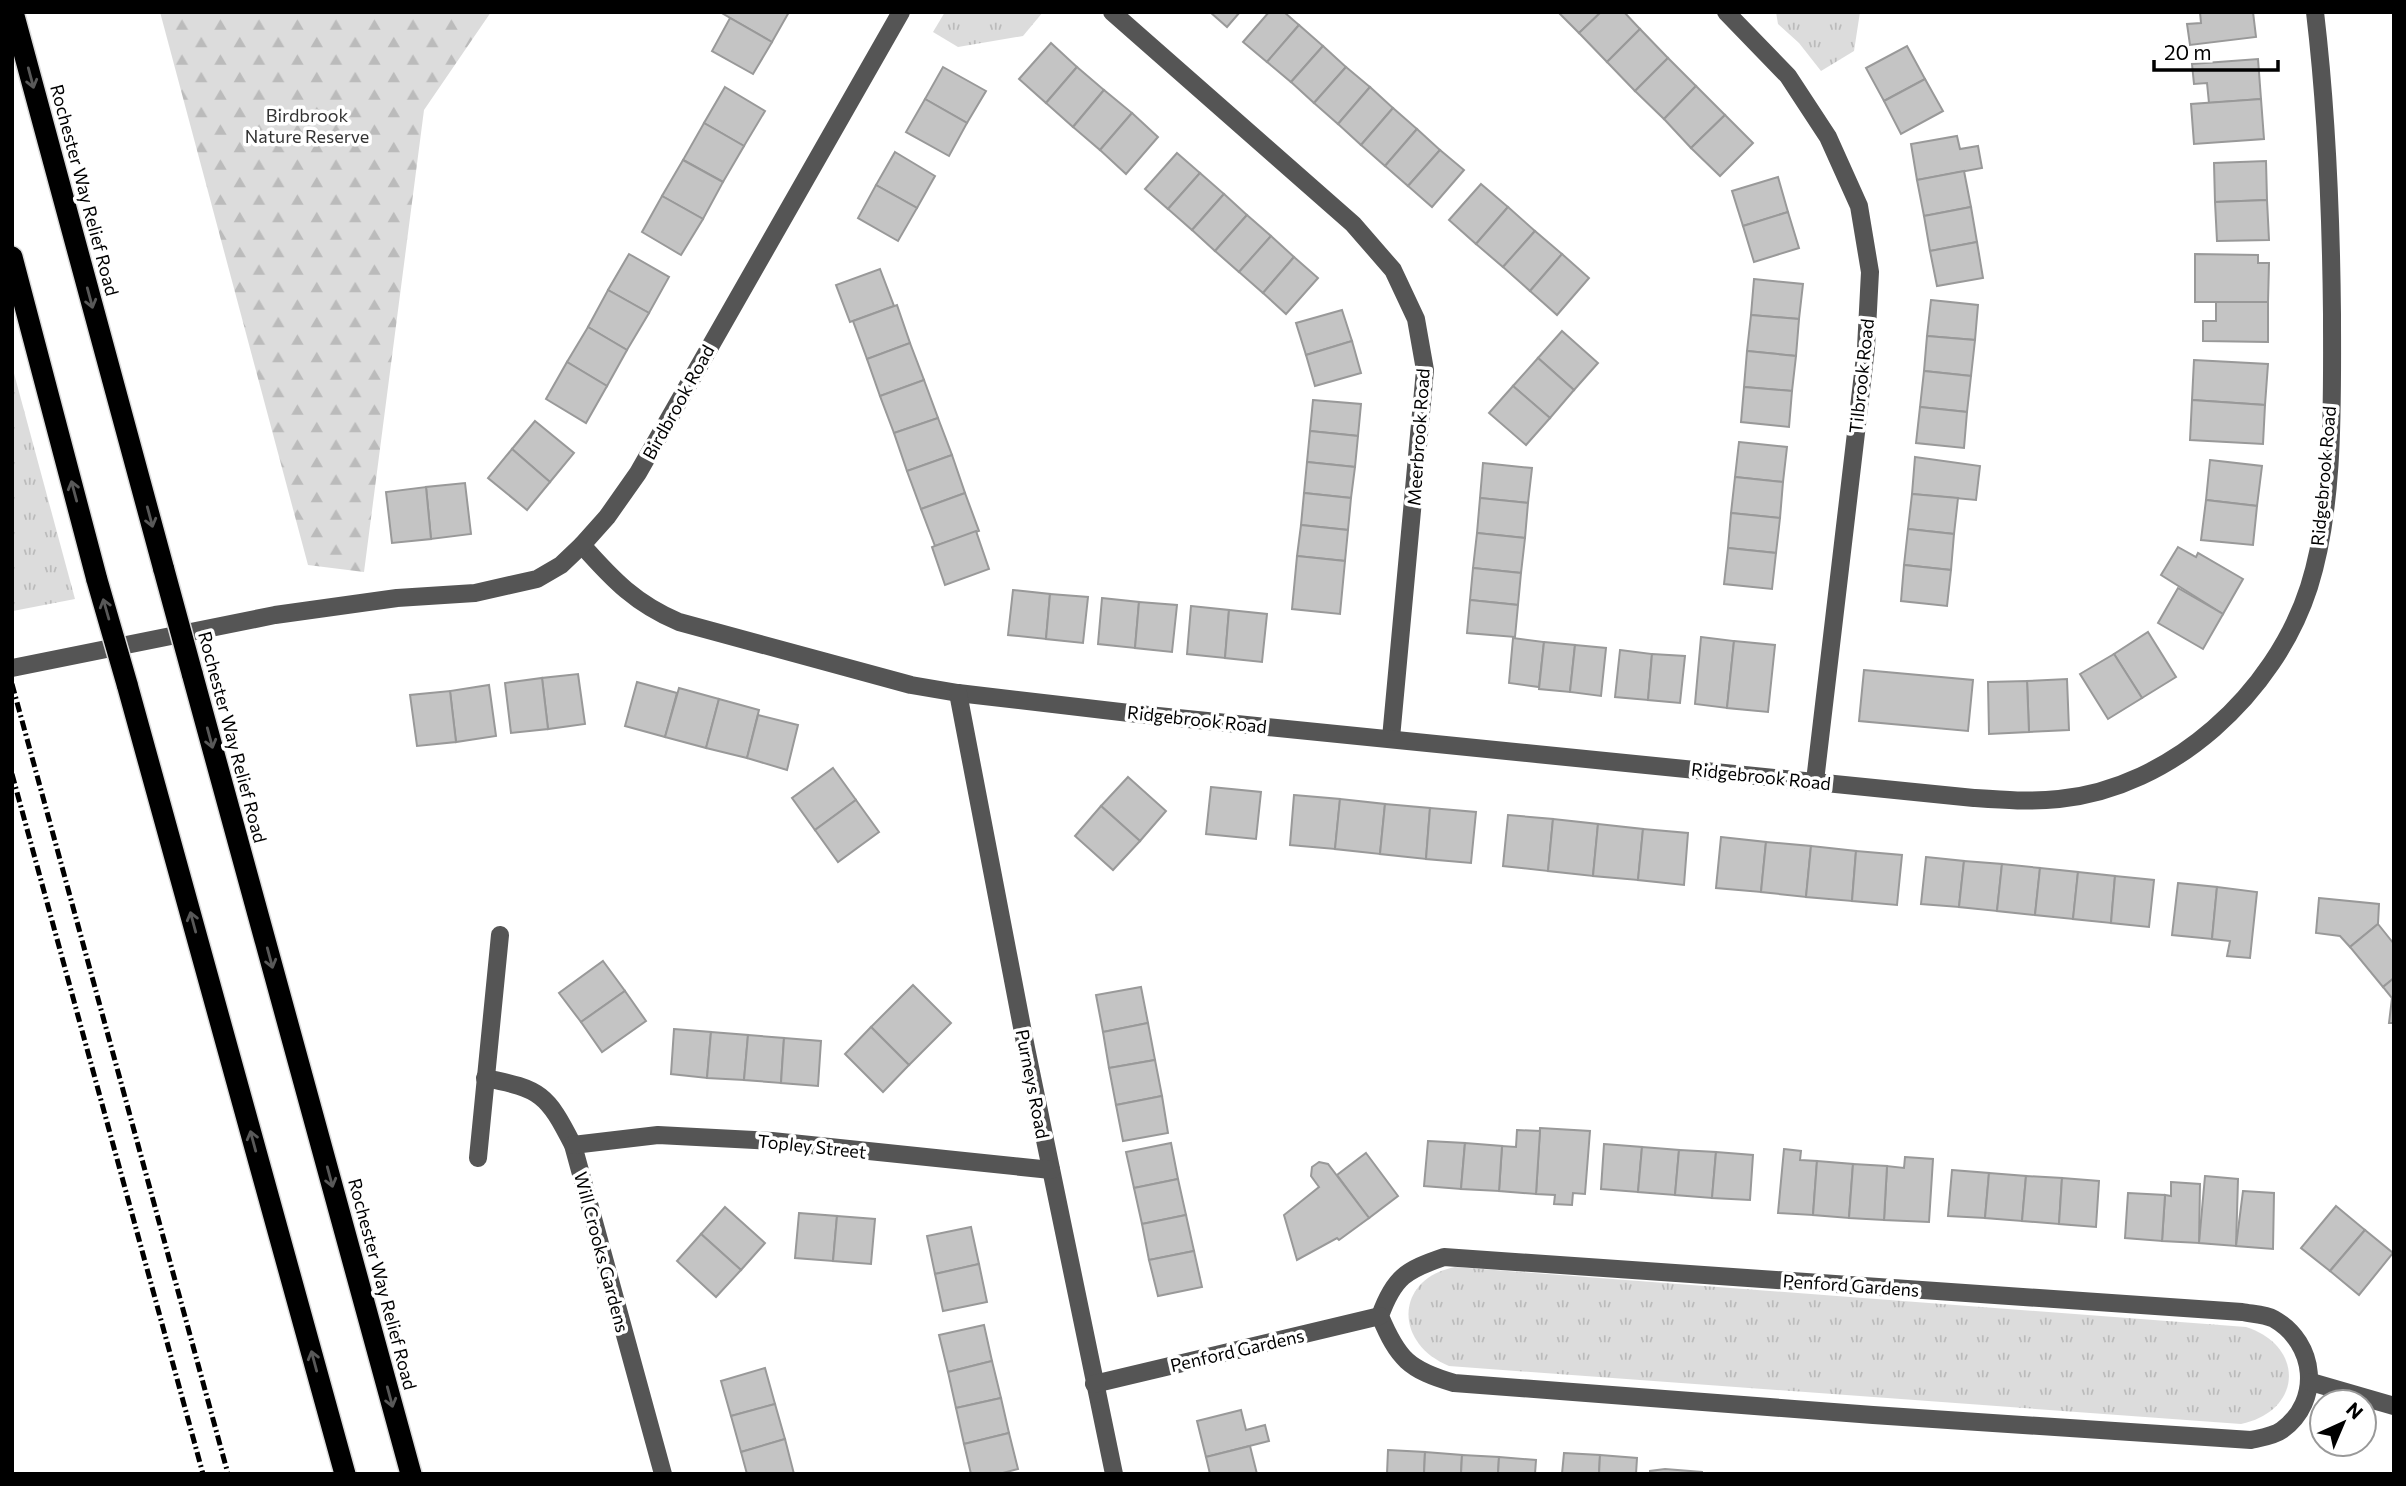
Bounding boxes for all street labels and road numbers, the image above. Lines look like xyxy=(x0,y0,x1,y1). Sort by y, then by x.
street label: Rochester Way Relief Road xyxy=(46,82,124,298)
street label: Tilbrook Road xyxy=(1844,318,1878,434)
street label: Birdbrook Road xyxy=(637,341,719,463)
street label: Meerbrook Road xyxy=(1402,368,1434,506)
street label: Ridgebrook Road xyxy=(2306,405,2340,547)
street label: Rochester Way Relief Road xyxy=(194,629,272,845)
street label: Ridgebrook Road xyxy=(1126,701,1268,737)
street label: Ridgebrook Road xyxy=(1690,758,1832,794)
street label: Purneys Road xyxy=(1012,1027,1054,1141)
street label: Topley Street xyxy=(757,1129,867,1163)
street label: Will Crooks Gardens xyxy=(570,1169,634,1335)
street label: Rochester Way Relief Road xyxy=(344,1176,422,1392)
street label: Penford Gardens xyxy=(1782,1269,1920,1301)
street label: Penford Gardens xyxy=(1168,1324,1306,1376)

